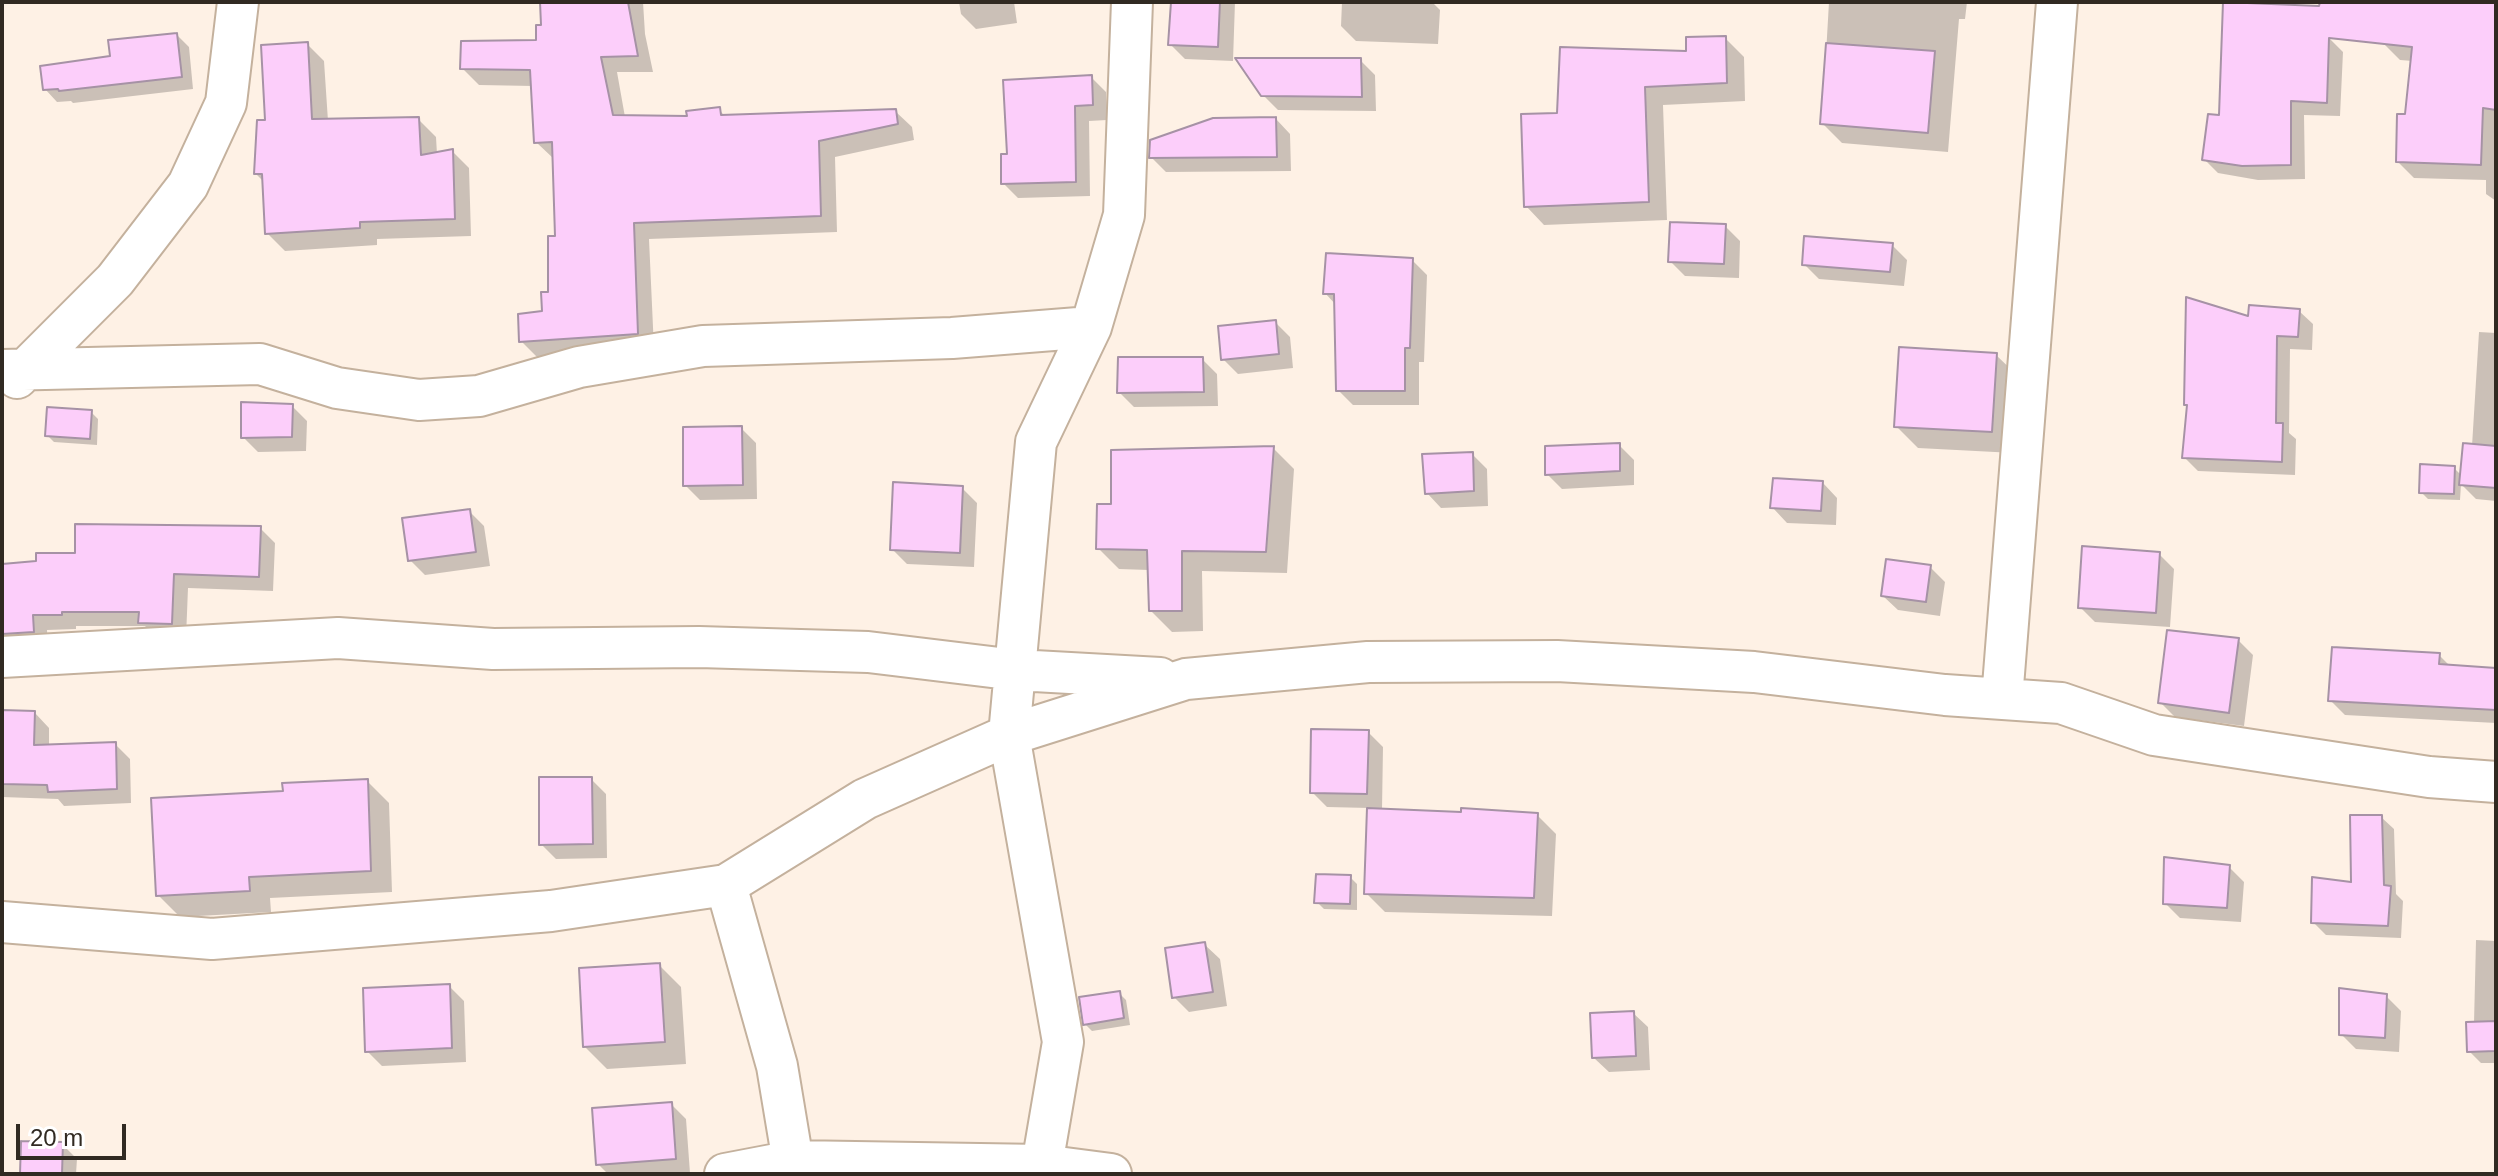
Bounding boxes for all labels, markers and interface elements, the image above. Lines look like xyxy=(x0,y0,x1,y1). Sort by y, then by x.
scale bar xyxy=(20,1108,130,1158)
text: 20 m xyxy=(30,1124,83,1151)

